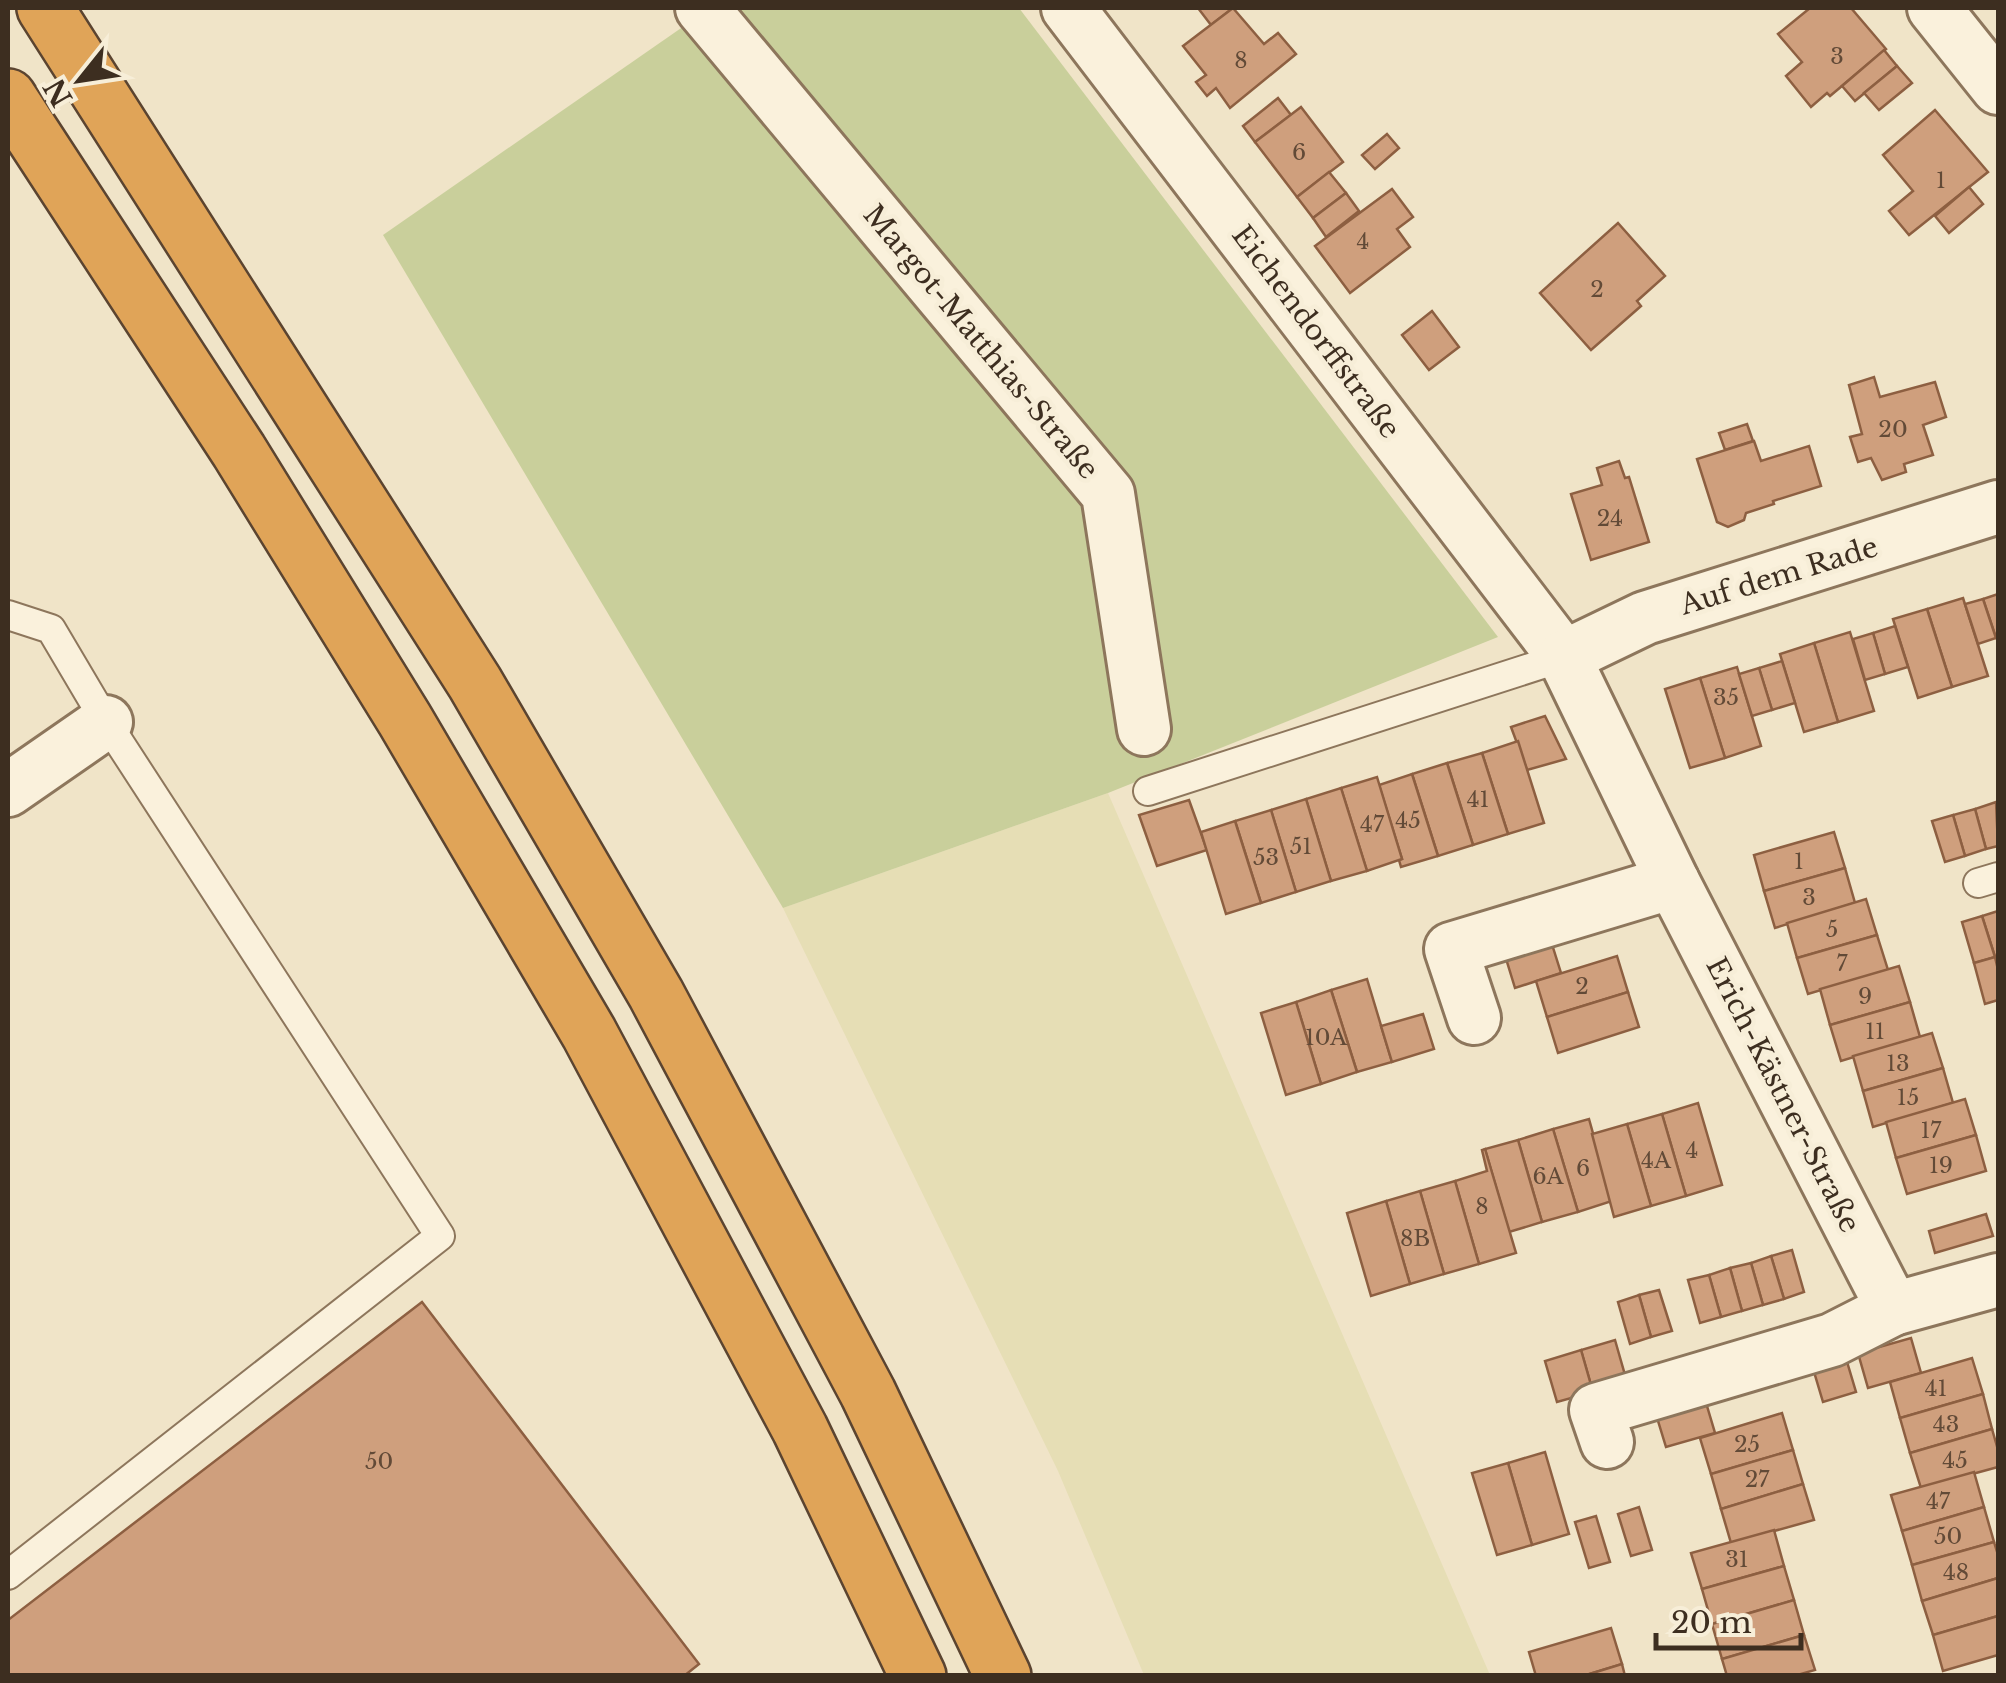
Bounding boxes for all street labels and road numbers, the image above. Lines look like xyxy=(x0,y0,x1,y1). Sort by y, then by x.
street label: Margot-Matthias-Straße xyxy=(856,198,1106,486)
street label: Eichendorffstraße xyxy=(1224,219,1408,445)
street label: Auf dem Rade xyxy=(1675,529,1882,623)
street label: Erich-Kästner-Straße xyxy=(1698,952,1868,1238)

